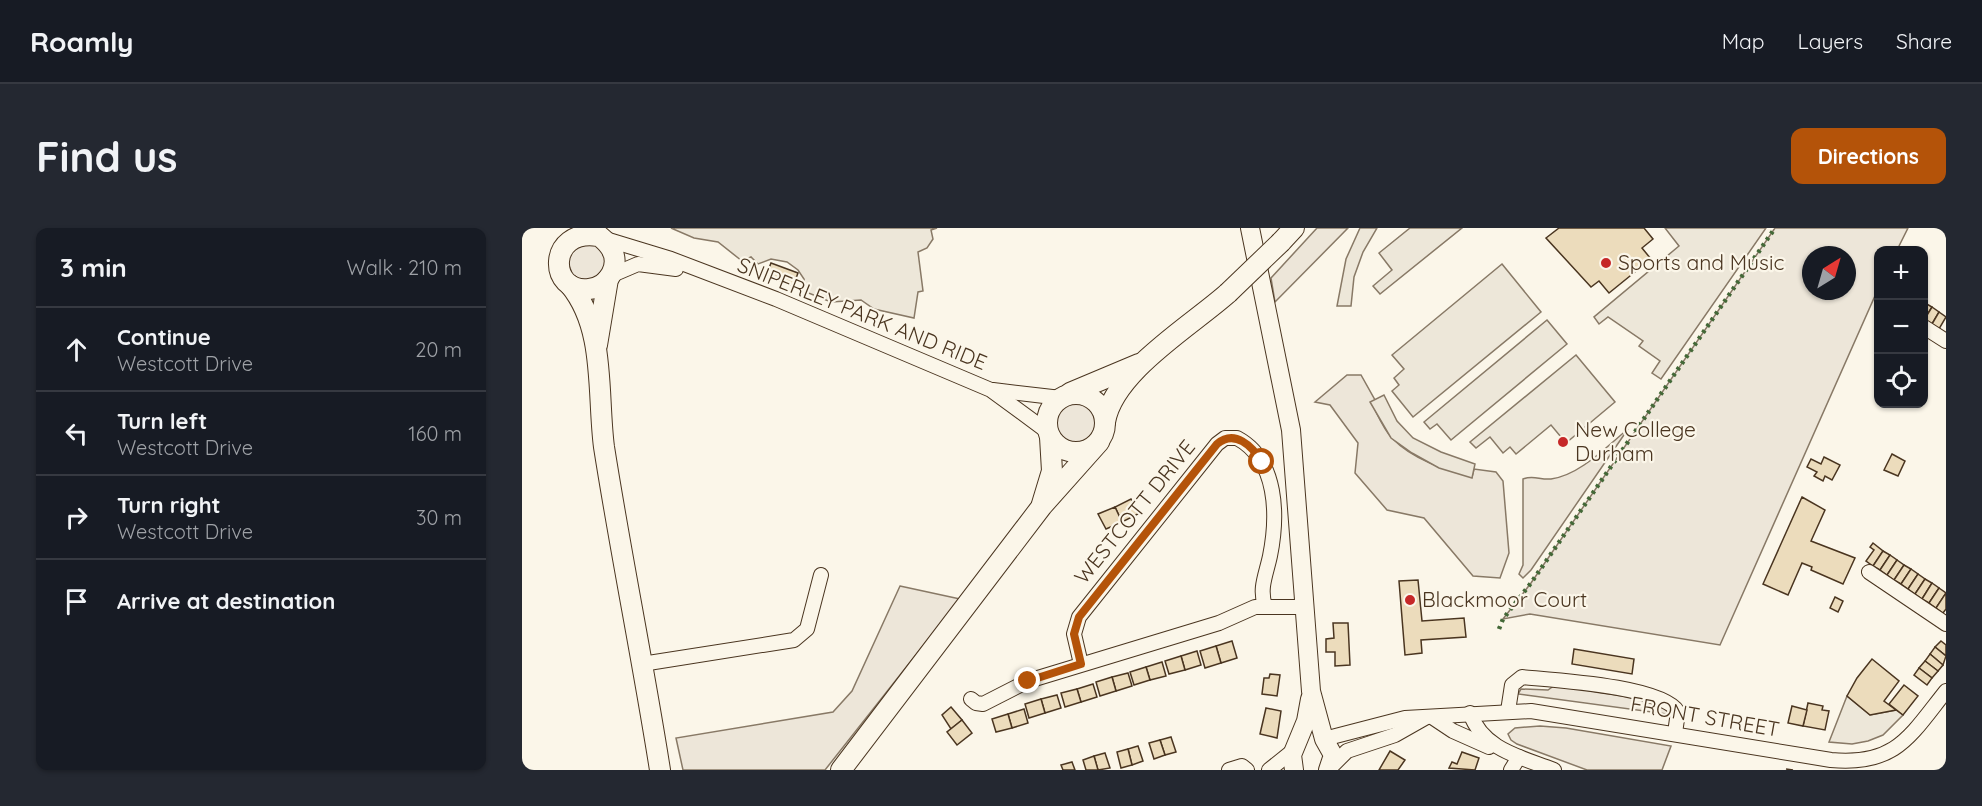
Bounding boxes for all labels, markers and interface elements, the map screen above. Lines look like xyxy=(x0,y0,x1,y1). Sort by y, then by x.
text: Roamly xyxy=(30,24,134,59)
text: Map xyxy=(1722,28,1765,54)
text: Layers xyxy=(1798,28,1863,54)
text: Share xyxy=(1896,28,1952,54)
button: Directions xyxy=(1791,128,1946,184)
text: Find us xyxy=(36,130,178,183)
north arrow xyxy=(1802,246,1856,300)
map controls xyxy=(1874,246,1928,408)
button: + xyxy=(1874,246,1928,300)
place label: Sports and Music xyxy=(1618,249,1784,275)
text: 3 min xyxy=(60,251,127,284)
street label: SNIPERLEY PARK AND RIDE xyxy=(734,251,991,375)
text: Walk · 210 m xyxy=(347,255,462,280)
marker: Sports and Music xyxy=(1599,256,1613,270)
button: − xyxy=(1874,300,1928,354)
text: Continue xyxy=(117,323,211,351)
icon: ahead xyxy=(60,333,93,366)
text: 20 m xyxy=(415,337,462,362)
text: Westcott Drive xyxy=(117,351,253,376)
button: locate xyxy=(1874,354,1928,408)
text: Turn left xyxy=(117,407,207,435)
place label: New College Durham xyxy=(1575,416,1696,466)
icon: left xyxy=(60,417,93,450)
text: 160 m xyxy=(408,421,462,446)
street label: WESTCOTT DRIVE xyxy=(1068,434,1200,589)
text: Westcott Drive xyxy=(117,435,253,460)
marker: New College Durham xyxy=(1556,435,1570,449)
route start xyxy=(1248,448,1274,474)
text: Turn right xyxy=(117,491,221,519)
icon: right xyxy=(60,501,93,534)
text: 30 m xyxy=(416,505,462,530)
text: Westcott Drive xyxy=(117,519,253,544)
icon: arrive xyxy=(60,585,93,618)
place label: Blackmoor Court xyxy=(1422,586,1587,612)
text: Arrive at destination xyxy=(117,587,335,615)
marker: Blackmoor Court xyxy=(1403,593,1417,607)
route end xyxy=(1014,667,1040,693)
street label: FRONT STREET xyxy=(1629,690,1782,742)

